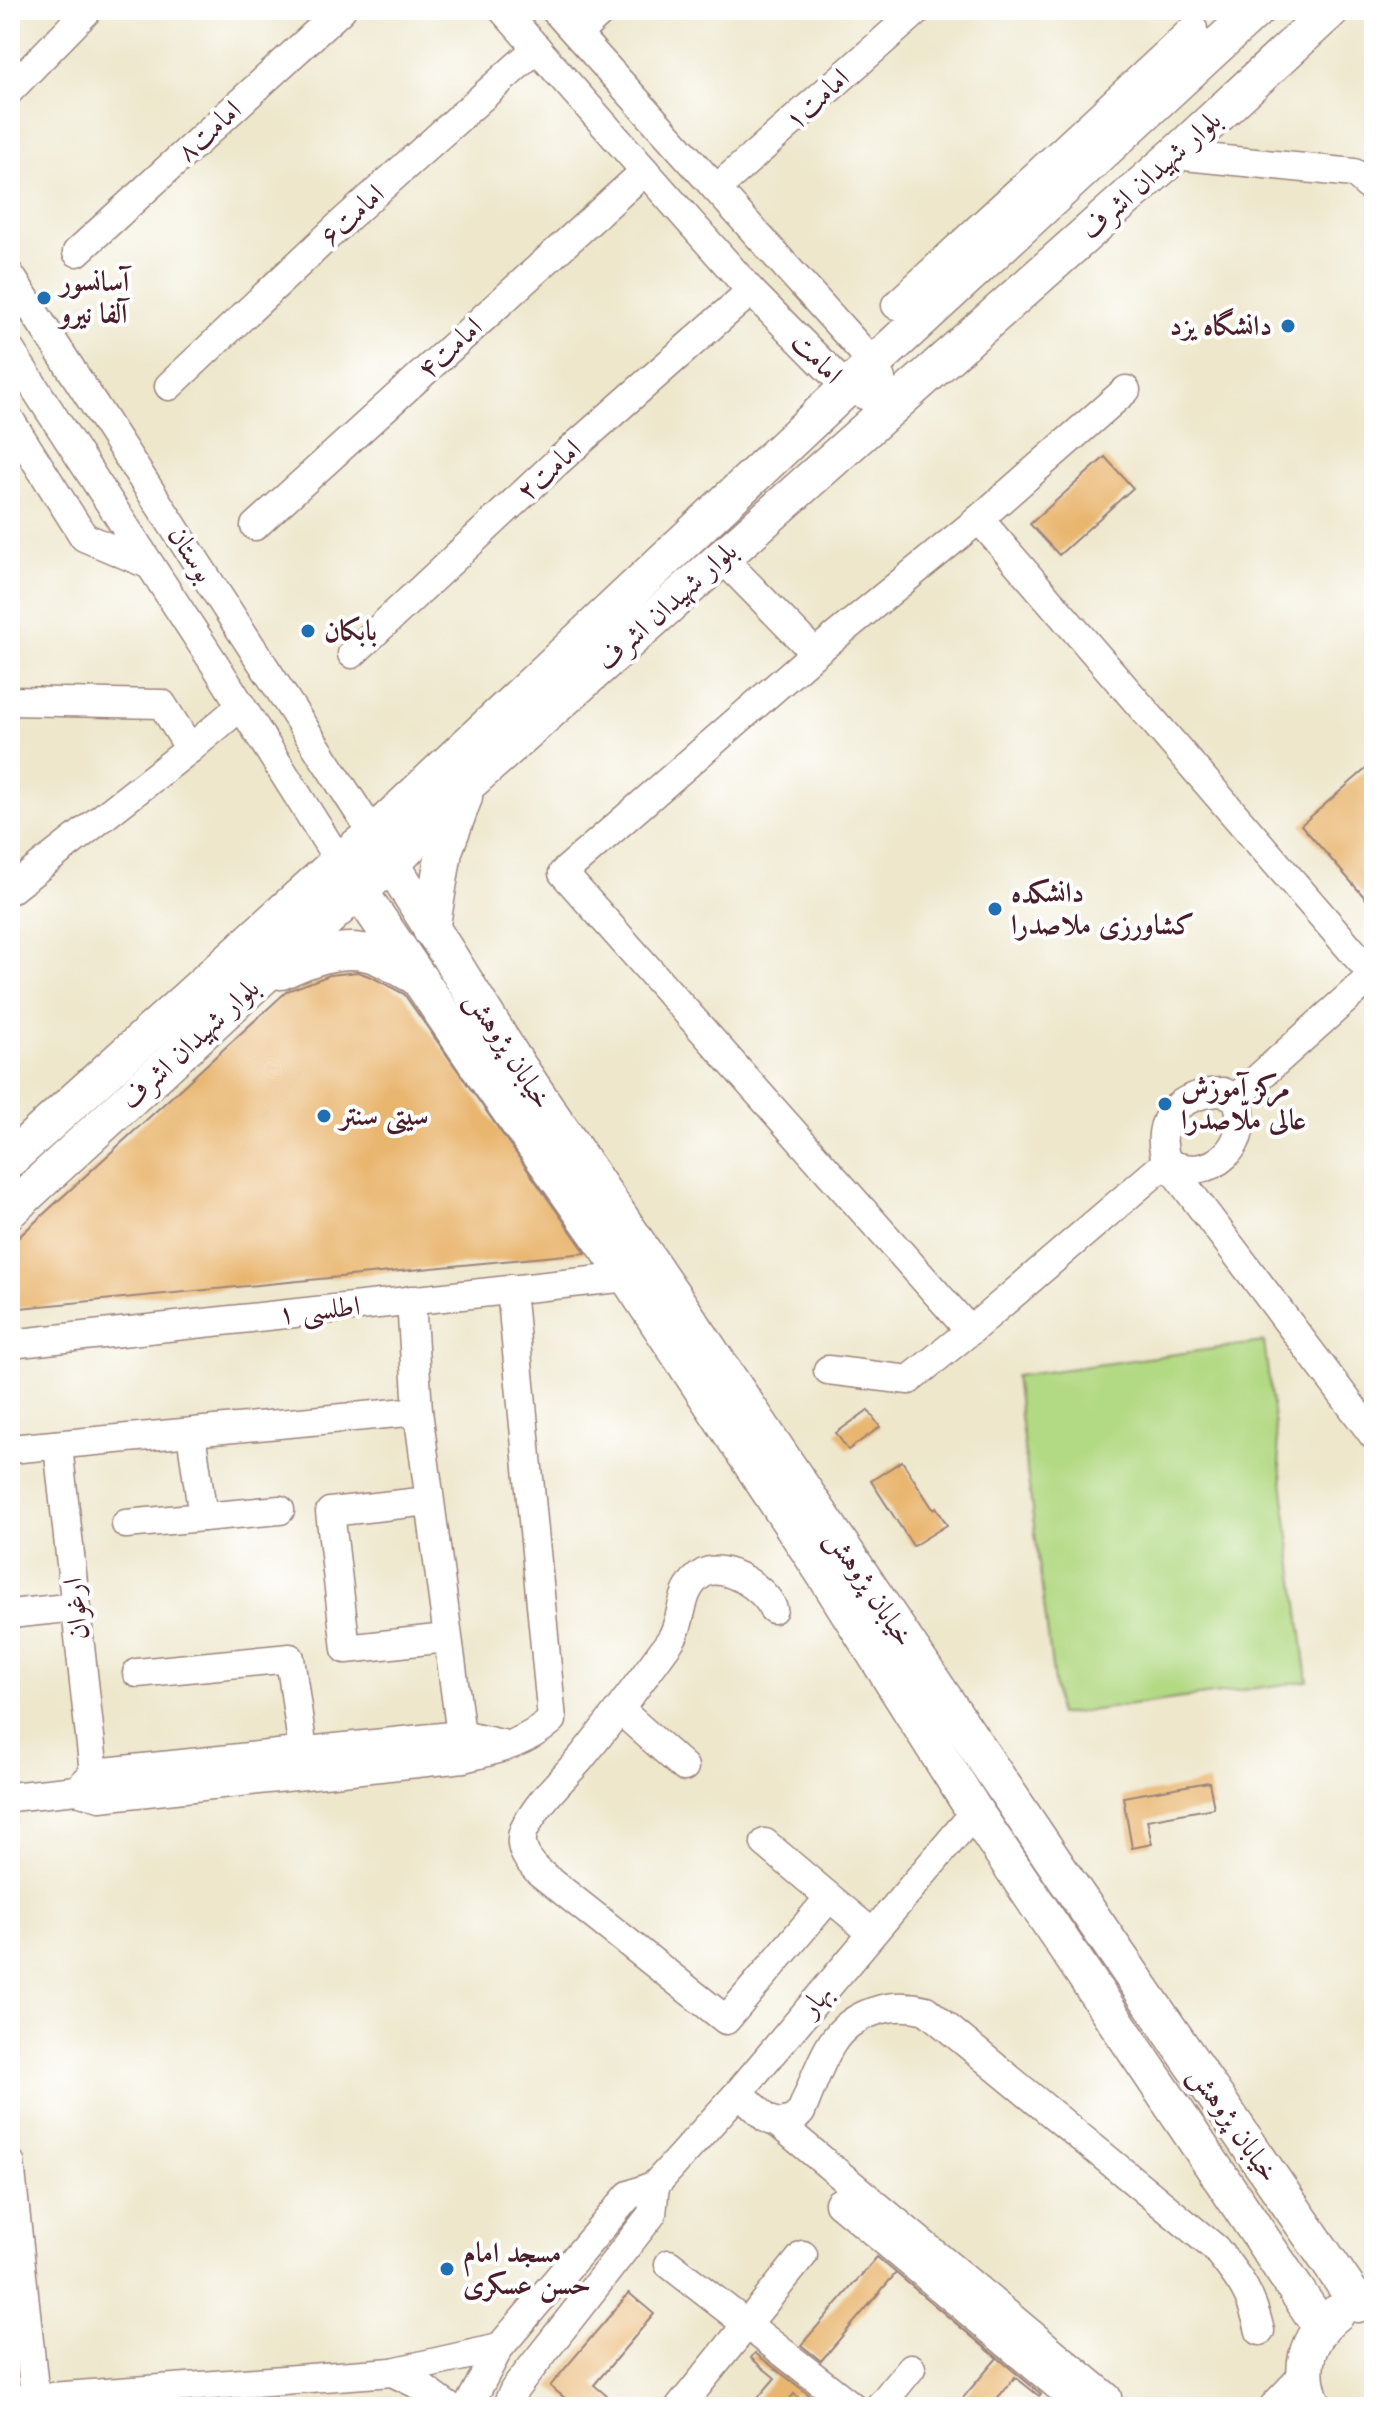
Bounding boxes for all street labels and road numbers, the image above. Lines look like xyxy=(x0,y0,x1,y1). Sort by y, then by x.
street label: امامت۱ xyxy=(776,60,858,138)
street label: امامت۸ xyxy=(168,92,250,170)
street label: بلوار شهیدان اشرف xyxy=(1073,102,1229,248)
street label: امامت۶ xyxy=(311,176,393,254)
street label: امامت۴ xyxy=(409,309,491,387)
street label: امامت xyxy=(783,324,851,392)
street label: امامت۲ xyxy=(508,431,590,509)
street label: بوستان xyxy=(159,518,223,590)
street label: بلوار شهیدان اشرف xyxy=(589,533,745,679)
street label: بلوار شهیدان اشرف xyxy=(112,970,268,1118)
street label: خیابان پژوهش xyxy=(457,983,561,1117)
street label: اطلسی ۱ xyxy=(276,1287,362,1333)
street label: خیابان پژوهش xyxy=(817,1522,923,1654)
street label: ارغوان xyxy=(54,1576,98,1642)
street label: بهار xyxy=(789,1975,841,2027)
street label: خیابان پژوهش xyxy=(1180,2058,1288,2190)

